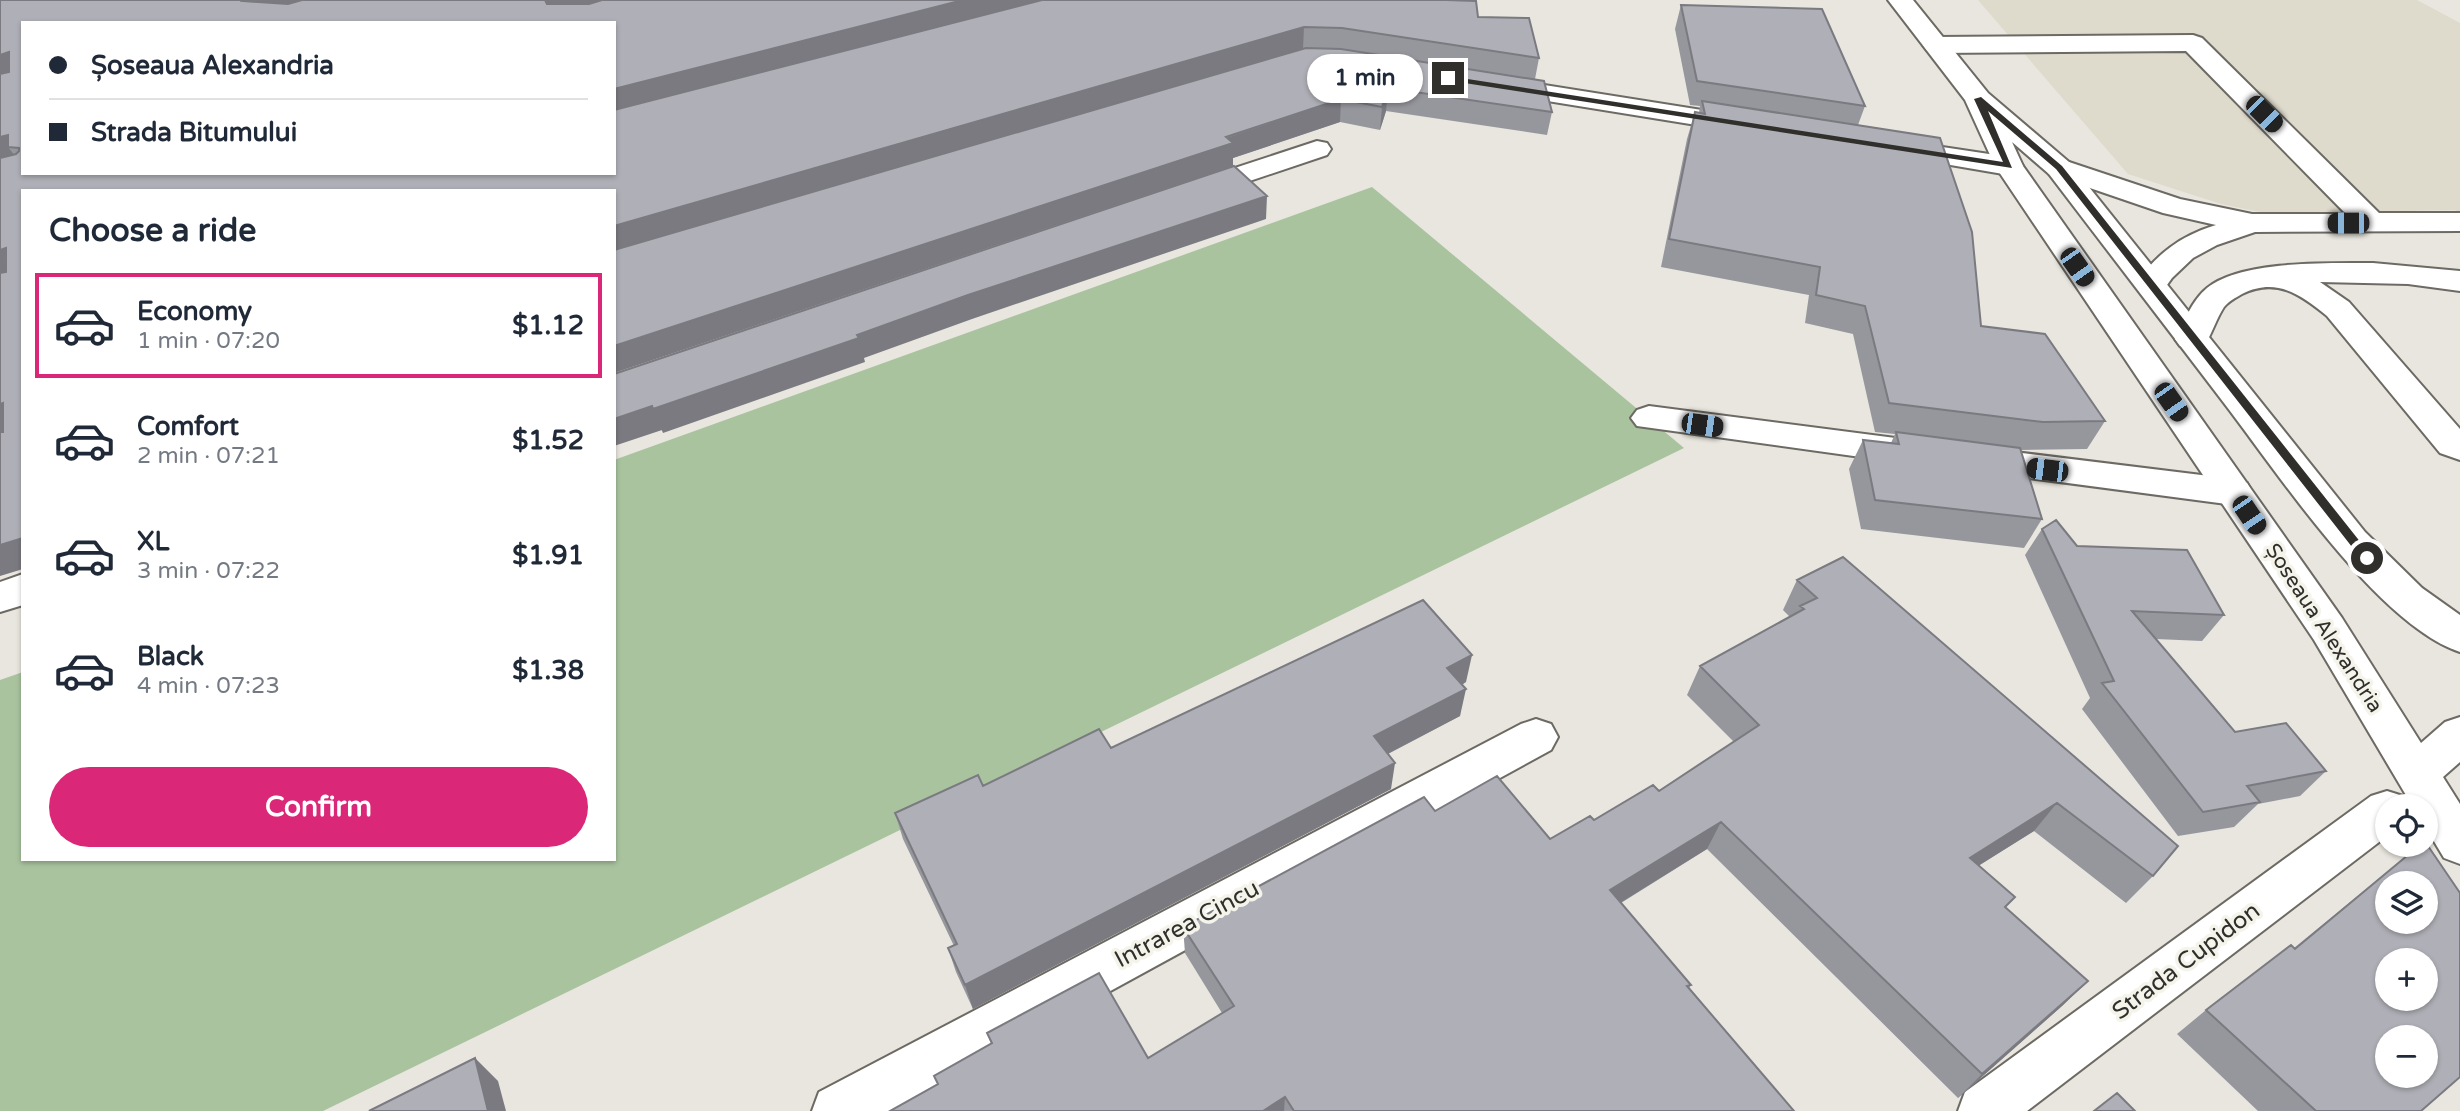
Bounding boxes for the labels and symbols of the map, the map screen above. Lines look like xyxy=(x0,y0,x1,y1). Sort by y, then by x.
callout: 1 min xyxy=(1308,54,1424,102)
route end xyxy=(1432,62,1464,94)
car xyxy=(2242,92,2287,136)
car xyxy=(2328,213,2370,234)
car xyxy=(2057,244,2098,290)
car xyxy=(2151,379,2192,425)
car xyxy=(1680,412,1725,438)
car xyxy=(2025,457,2070,483)
car xyxy=(2229,492,2270,538)
street label: Șoseaua Alexandria xyxy=(2260,539,2388,717)
route start xyxy=(2351,542,2383,574)
street label: Intrarea Cincu xyxy=(1110,874,1264,974)
street label: Strada Cupidon xyxy=(2106,896,2266,1026)

